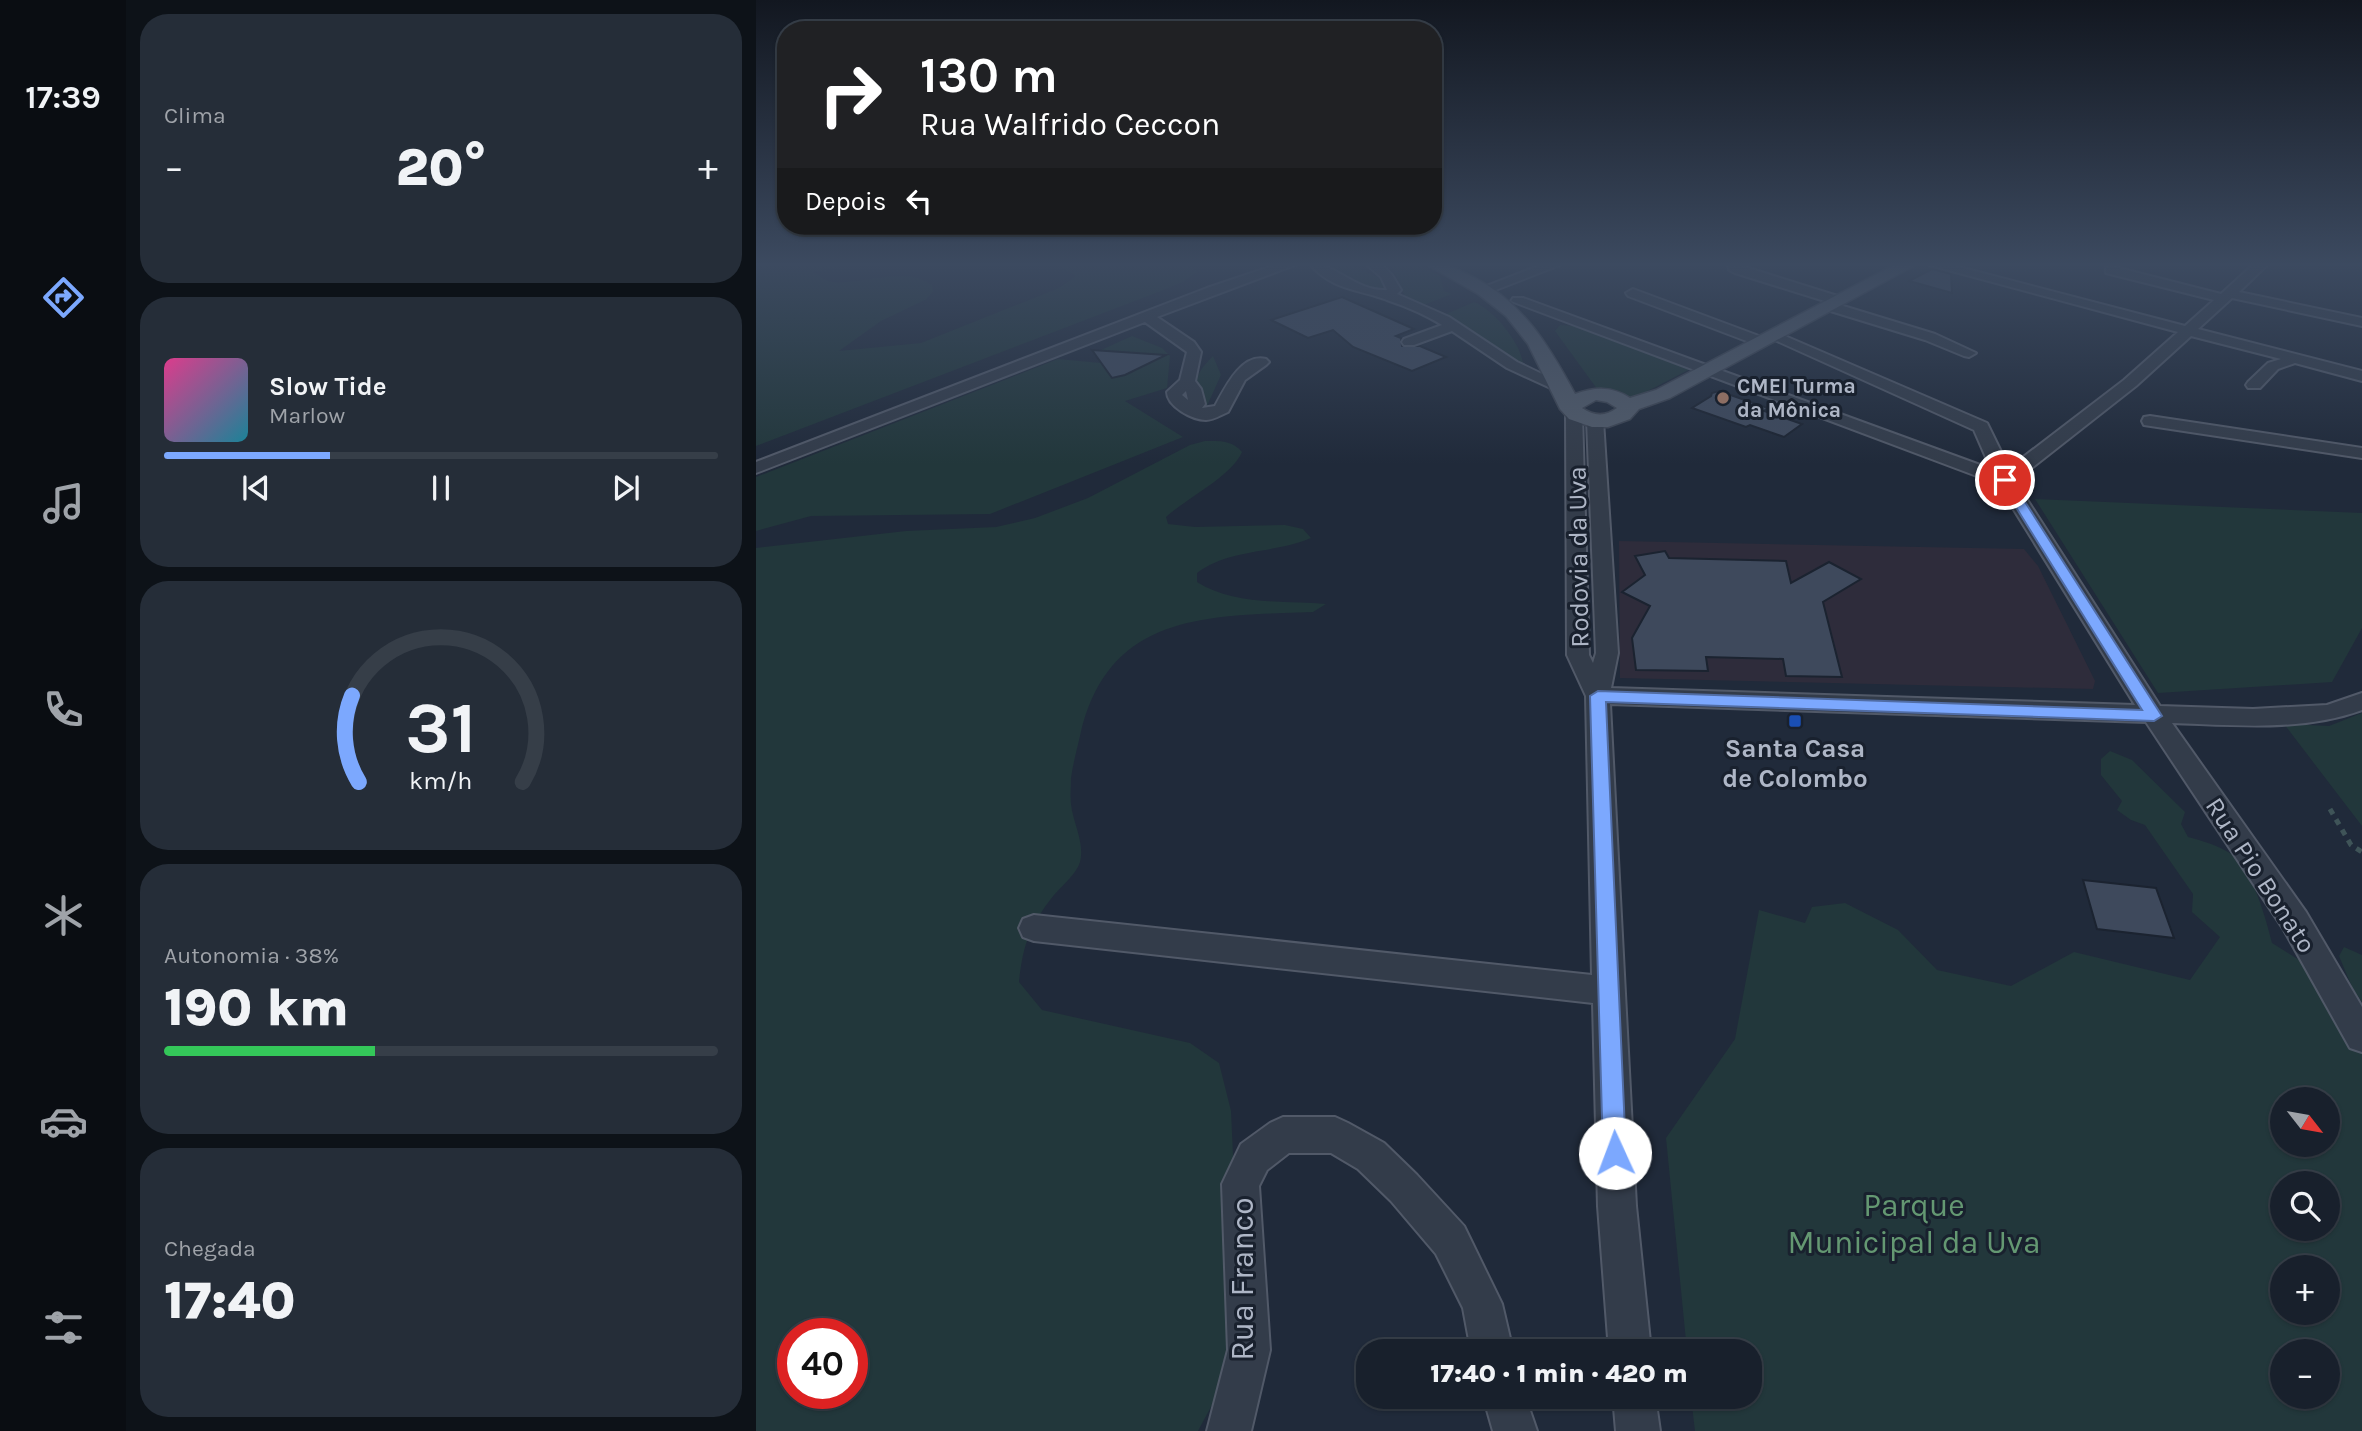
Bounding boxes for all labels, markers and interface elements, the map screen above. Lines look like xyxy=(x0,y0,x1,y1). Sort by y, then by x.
text: 130 m xyxy=(920,47,1058,104)
icon: right xyxy=(805,49,896,140)
text: 17:39 xyxy=(25,79,101,116)
text: Clima xyxy=(164,102,226,129)
text: Rua Walfrido Ceccon xyxy=(920,106,1220,143)
text: 20° xyxy=(396,137,486,198)
text: − xyxy=(164,145,184,190)
text: + xyxy=(698,145,718,190)
icon: left xyxy=(900,182,938,220)
text: Depois xyxy=(805,186,886,217)
icon: directions xyxy=(39,273,88,322)
text: Slow Tide xyxy=(269,371,387,402)
place label: CMEI Turma da Mônica xyxy=(1737,374,1856,422)
marker: CMEI Turma da Mônica xyxy=(1715,390,1731,406)
text: Marlow xyxy=(269,402,345,429)
pin xyxy=(1975,450,2035,510)
icon: arrive xyxy=(1986,461,2024,499)
street label: Rodovia da Uva xyxy=(1561,466,1596,648)
icon: previous xyxy=(237,469,275,507)
icon: pause xyxy=(422,469,460,507)
icon: next xyxy=(607,469,645,507)
icon: music xyxy=(39,479,88,528)
icon: phone xyxy=(39,685,88,734)
text: 31 xyxy=(405,685,477,770)
marker: Santa Casa de Colombo xyxy=(1787,713,1803,729)
place label: Santa Casa de Colombo xyxy=(1722,733,1868,794)
text: km/h xyxy=(409,765,473,794)
street label: Rua Pio Bonato xyxy=(2199,792,2322,959)
icon: climate xyxy=(39,891,88,940)
text: Autonomia · 38% xyxy=(164,942,339,969)
text: 190 km xyxy=(164,977,349,1038)
north arrow xyxy=(2270,1087,2340,1157)
map controls xyxy=(2270,1087,2340,1409)
icon: car xyxy=(39,1097,88,1146)
position arrow xyxy=(1578,1116,1652,1190)
button: search xyxy=(2270,1171,2340,1241)
park label: Parque Municipal da Uva xyxy=(1787,1187,2041,1261)
street label: Rua Franco xyxy=(1224,1197,1261,1361)
text: Chegada xyxy=(164,1235,256,1262)
button: + xyxy=(2270,1255,2340,1325)
text: 17:40 xyxy=(164,1270,295,1331)
icon: filters xyxy=(39,1303,88,1352)
speed limit sign: 40 xyxy=(777,1318,868,1409)
button: − xyxy=(2270,1339,2340,1409)
text: 17:40 · 1 min · 420 m xyxy=(1430,1358,1688,1389)

